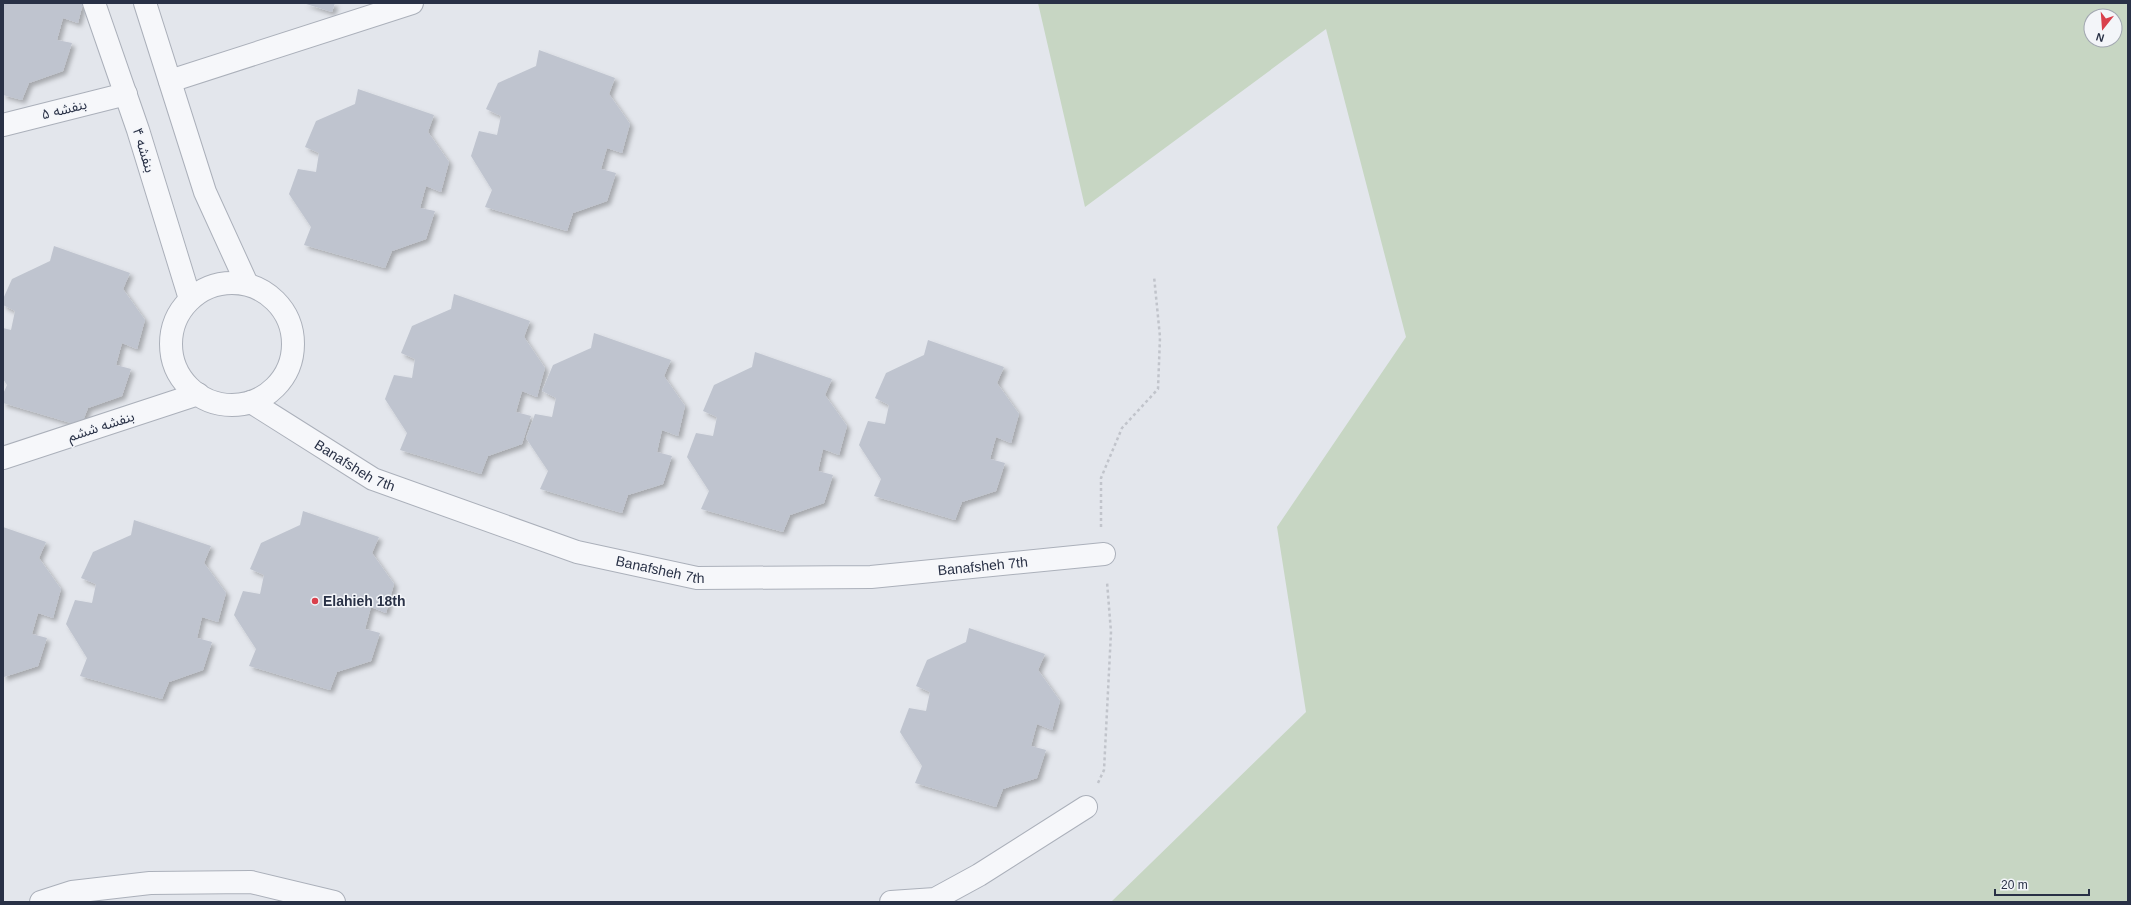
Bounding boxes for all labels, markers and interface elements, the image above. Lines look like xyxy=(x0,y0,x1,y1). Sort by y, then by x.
north arrow xyxy=(2083,8,2123,48)
text: N xyxy=(2094,31,2106,44)
street label: بنفشه ۵ xyxy=(40,96,89,122)
street label: بنفشه ۴ xyxy=(130,126,158,175)
street label: بنفشه ششم xyxy=(66,408,137,447)
street label: Banafsheh 7th xyxy=(312,436,397,494)
street label: Banafsheh 7th xyxy=(614,553,705,586)
street label: Banafsheh 7th xyxy=(937,554,1028,578)
place label: Elahieh 18th xyxy=(323,593,405,609)
marker: Elahieh 18th xyxy=(310,596,320,606)
scale bar xyxy=(1995,871,2089,897)
text: 20 m xyxy=(2001,878,2028,892)

